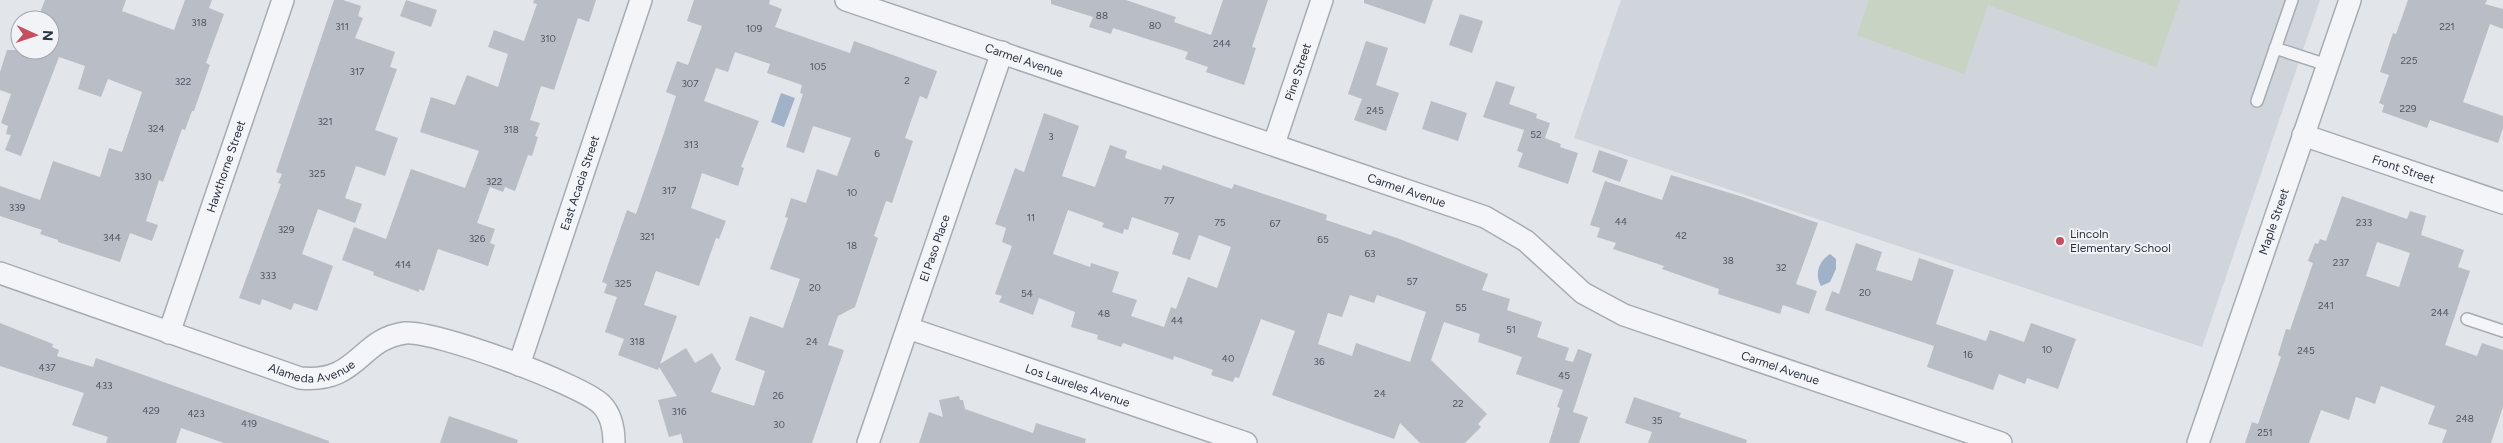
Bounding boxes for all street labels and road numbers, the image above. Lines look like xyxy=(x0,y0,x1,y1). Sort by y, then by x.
street label: Carmel Avenue xyxy=(983,41,1065,80)
street label: Pine Street xyxy=(1282,41,1314,102)
street label: Hawthorne Street xyxy=(204,118,248,214)
street label: East Acacia Street xyxy=(558,133,602,232)
street label: Front Street xyxy=(2370,152,2437,186)
street label: Carmel Avenue xyxy=(1366,171,1448,210)
street label: Maple Street xyxy=(2256,186,2292,257)
street label: El Paso Place xyxy=(917,212,953,283)
street label: Carmel Avenue xyxy=(1739,348,1822,388)
street label: Alameda Avenue xyxy=(266,357,358,386)
street label: Los Laureles Avenue xyxy=(1023,361,1132,410)

